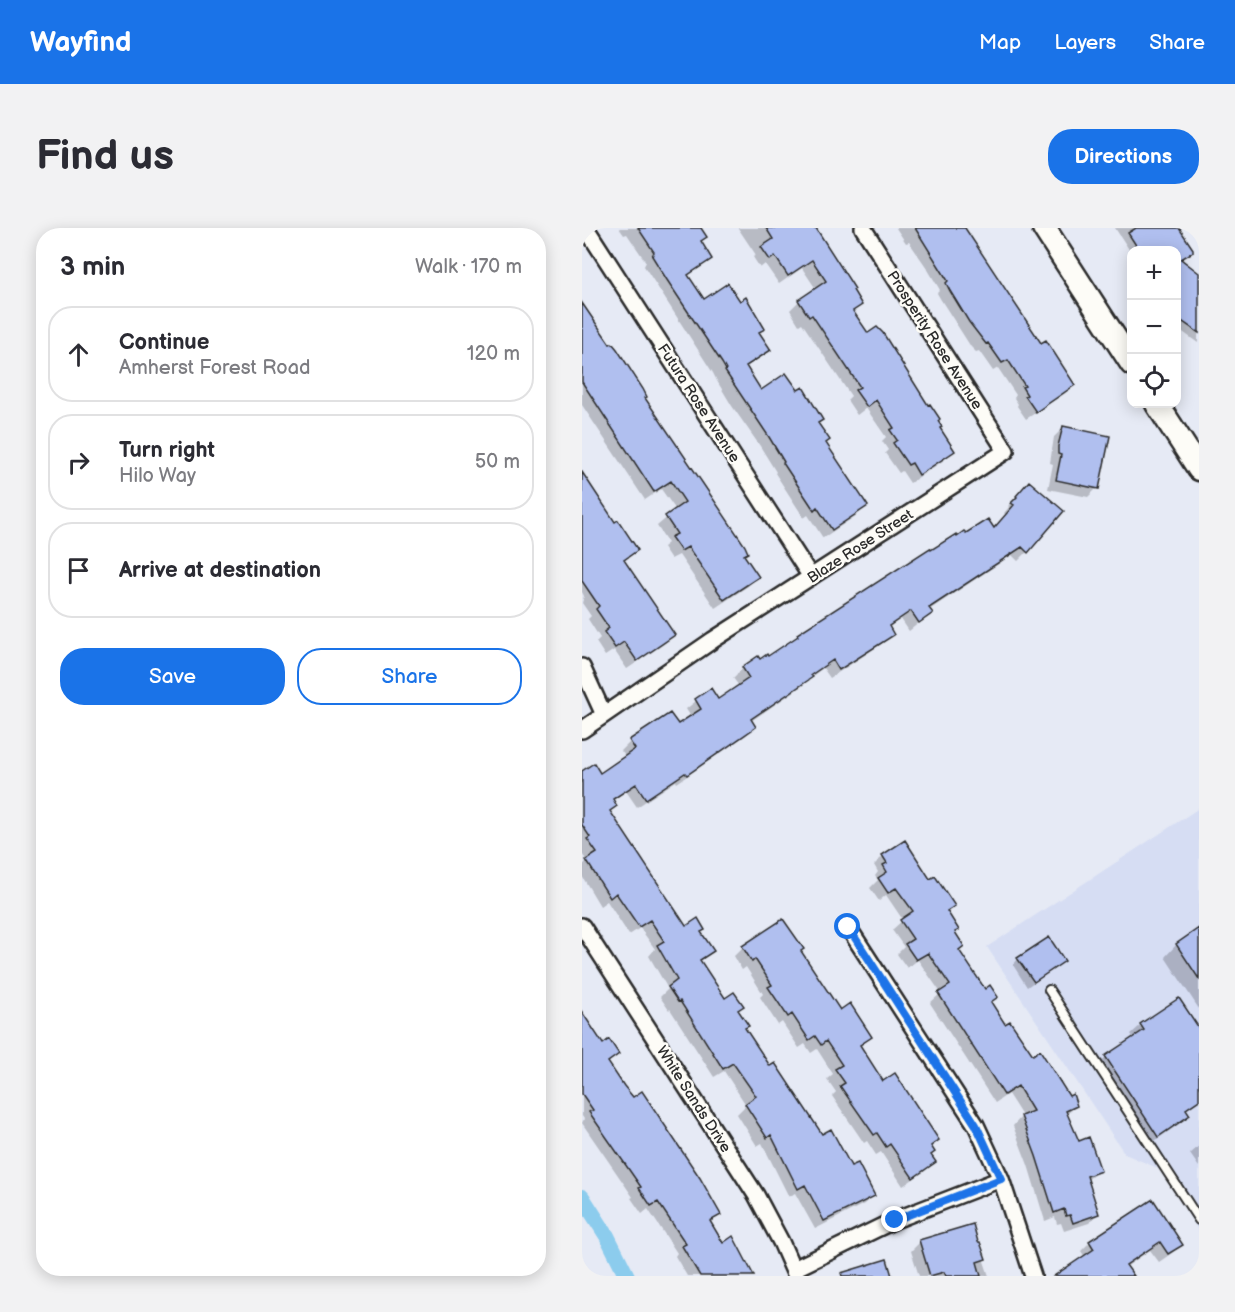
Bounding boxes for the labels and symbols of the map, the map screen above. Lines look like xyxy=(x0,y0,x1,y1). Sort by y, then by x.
street label: Prosperity Rose Avenue xyxy=(883,267,987,413)
street label: Futura Rose Avenue xyxy=(653,340,744,466)
street label: Blaze Rose Street xyxy=(804,505,917,588)
route start xyxy=(834,913,860,939)
street label: White Sands Drive xyxy=(652,1042,735,1156)
route end xyxy=(881,1206,907,1232)

